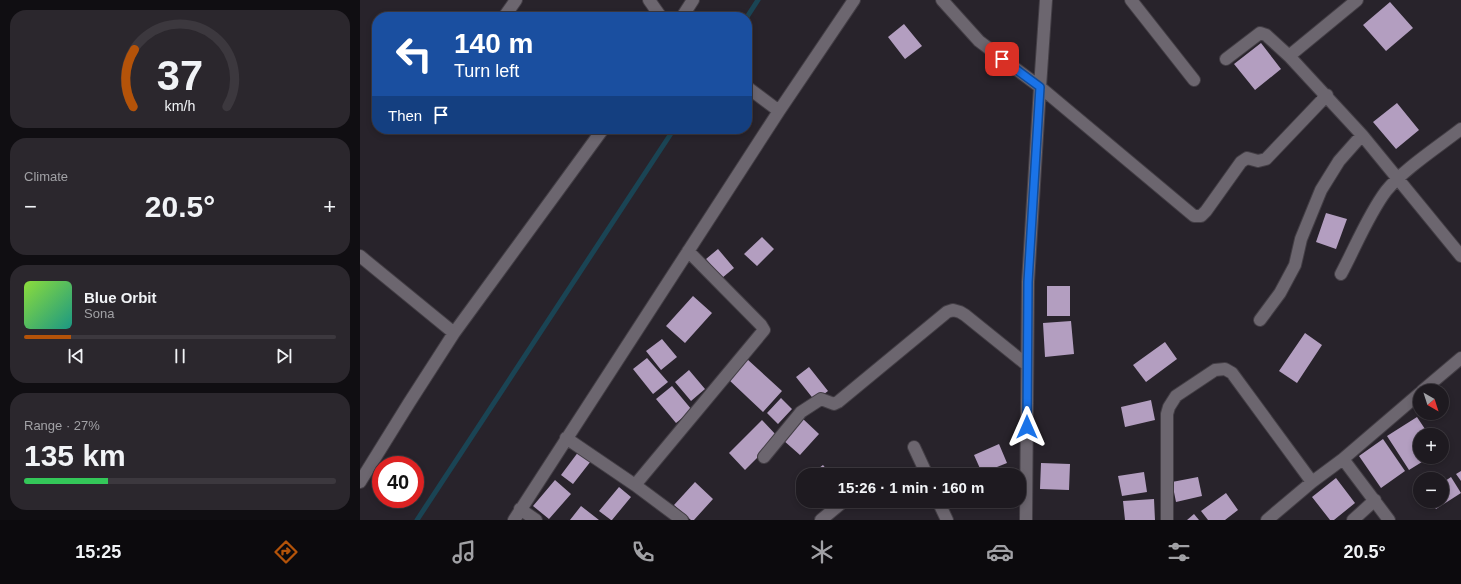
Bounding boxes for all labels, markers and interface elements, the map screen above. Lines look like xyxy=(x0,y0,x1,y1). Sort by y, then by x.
icon: left xyxy=(388,28,440,80)
text: 140 m xyxy=(454,28,533,59)
pin xyxy=(985,42,1019,76)
icon: arrive xyxy=(991,48,1013,70)
text: 37 xyxy=(157,52,203,99)
text: Turn left xyxy=(454,61,519,81)
text: km/h xyxy=(165,97,196,113)
icon: arrive xyxy=(430,104,452,126)
text: Then xyxy=(388,107,422,124)
text: Climate xyxy=(24,169,68,184)
text: 20.5° xyxy=(145,190,215,223)
text: − xyxy=(24,194,37,219)
text: + xyxy=(323,194,336,219)
text: Blue Orbit xyxy=(84,289,157,306)
text: Sona xyxy=(84,306,114,321)
icon: previous xyxy=(65,345,87,367)
icon: pause xyxy=(169,345,191,367)
icon: next xyxy=(273,345,295,367)
north arrow xyxy=(1413,384,1449,420)
map controls xyxy=(1413,384,1449,508)
position arrow xyxy=(1006,406,1048,448)
text: Range · 27% xyxy=(24,418,100,433)
button: + xyxy=(1413,428,1449,464)
text: 135 km xyxy=(24,439,126,472)
speed limit sign: 40 xyxy=(372,456,424,508)
button: − xyxy=(1413,472,1449,508)
text: 15:26 · 1 min · 160 m xyxy=(838,479,984,496)
icon: directions xyxy=(272,538,300,566)
icon: music xyxy=(450,538,478,566)
icon: phone xyxy=(629,538,657,566)
icon: climate xyxy=(808,538,836,566)
icon: car xyxy=(986,538,1014,566)
icon: filters xyxy=(1165,538,1193,566)
text: 15:25 xyxy=(75,542,121,562)
text: 20.5° xyxy=(1343,542,1386,562)

